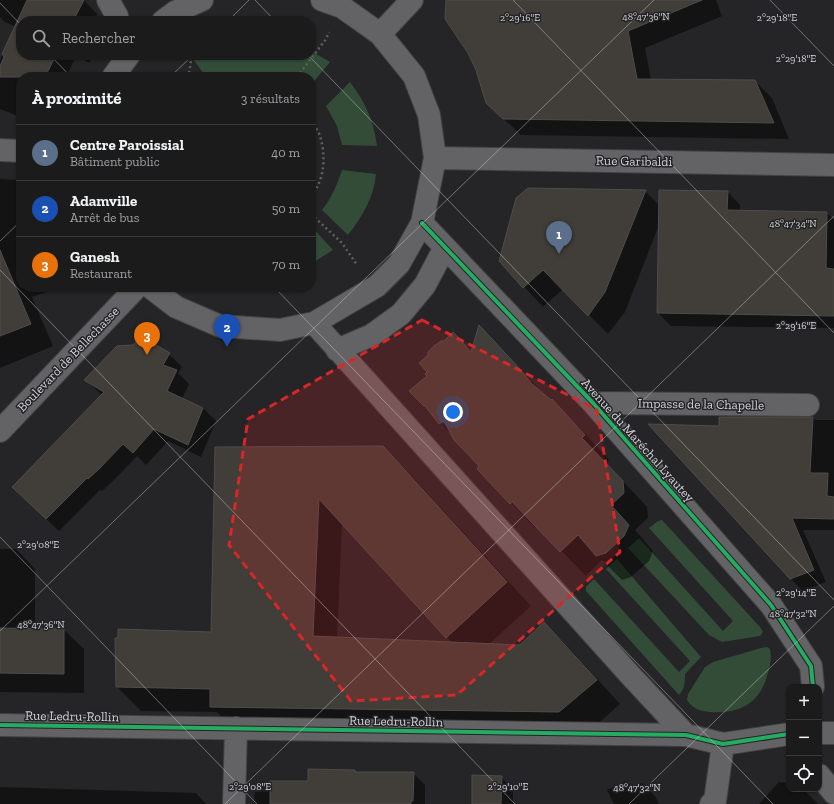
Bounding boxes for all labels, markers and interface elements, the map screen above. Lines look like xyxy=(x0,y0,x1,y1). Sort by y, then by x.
text: 48°47'36"N xyxy=(622,11,670,23)
text: 2°29'16"E xyxy=(500,12,540,24)
text: 2°29'18"E xyxy=(757,12,797,24)
search box xyxy=(16,16,316,60)
icon: search xyxy=(30,27,52,49)
text: Rechercher xyxy=(62,29,136,47)
text: 2°29'18"E xyxy=(776,53,816,65)
text: À proximité xyxy=(32,88,121,108)
text: 3 résultats xyxy=(241,91,300,106)
text: Centre Paroissial xyxy=(70,136,184,154)
text: 1 xyxy=(42,145,48,160)
text: 40 m xyxy=(271,145,300,160)
street label: Rue Garibaldi xyxy=(596,153,673,169)
text: Bâtiment public xyxy=(70,154,160,169)
text: Adamville xyxy=(70,192,137,210)
text: 2 xyxy=(42,201,48,216)
text: 50 m xyxy=(272,201,300,216)
text: Arrêt de bus xyxy=(70,210,139,225)
text: 48°47'34"N xyxy=(769,218,817,230)
pin: 1 xyxy=(546,221,572,254)
text: Ganesh xyxy=(70,248,120,266)
text: 3 xyxy=(42,257,48,272)
text: 70 m xyxy=(272,257,300,272)
text: Restaurant xyxy=(70,266,132,281)
street label: Boulevard de Bellechasse xyxy=(14,303,122,415)
pin: 2 xyxy=(214,314,240,347)
text: 2°29'16"E xyxy=(776,320,816,332)
pin: 3 xyxy=(134,322,160,355)
street label: Avenue du Maréchal Lyautey xyxy=(579,375,698,505)
street label: Impasse de la Chapelle xyxy=(638,395,764,413)
your location xyxy=(443,402,463,422)
text: 2°29'08"E xyxy=(17,539,59,551)
text: 2°29'14"E xyxy=(776,587,816,599)
text: 48°47'32"N xyxy=(769,608,817,620)
text: 48°47'36"N xyxy=(17,619,65,631)
map controls xyxy=(786,684,822,792)
button: + xyxy=(786,684,822,720)
street label: Rue Ledru-Rollin xyxy=(25,708,120,724)
street label: Rue Ledru-Rollin xyxy=(349,713,444,729)
button: − xyxy=(786,720,822,756)
button: locate xyxy=(786,756,822,792)
text: 2°29'08"E xyxy=(229,781,271,793)
text: 2°29'10"E xyxy=(488,781,528,793)
text: 48°47'32"N xyxy=(613,782,661,794)

